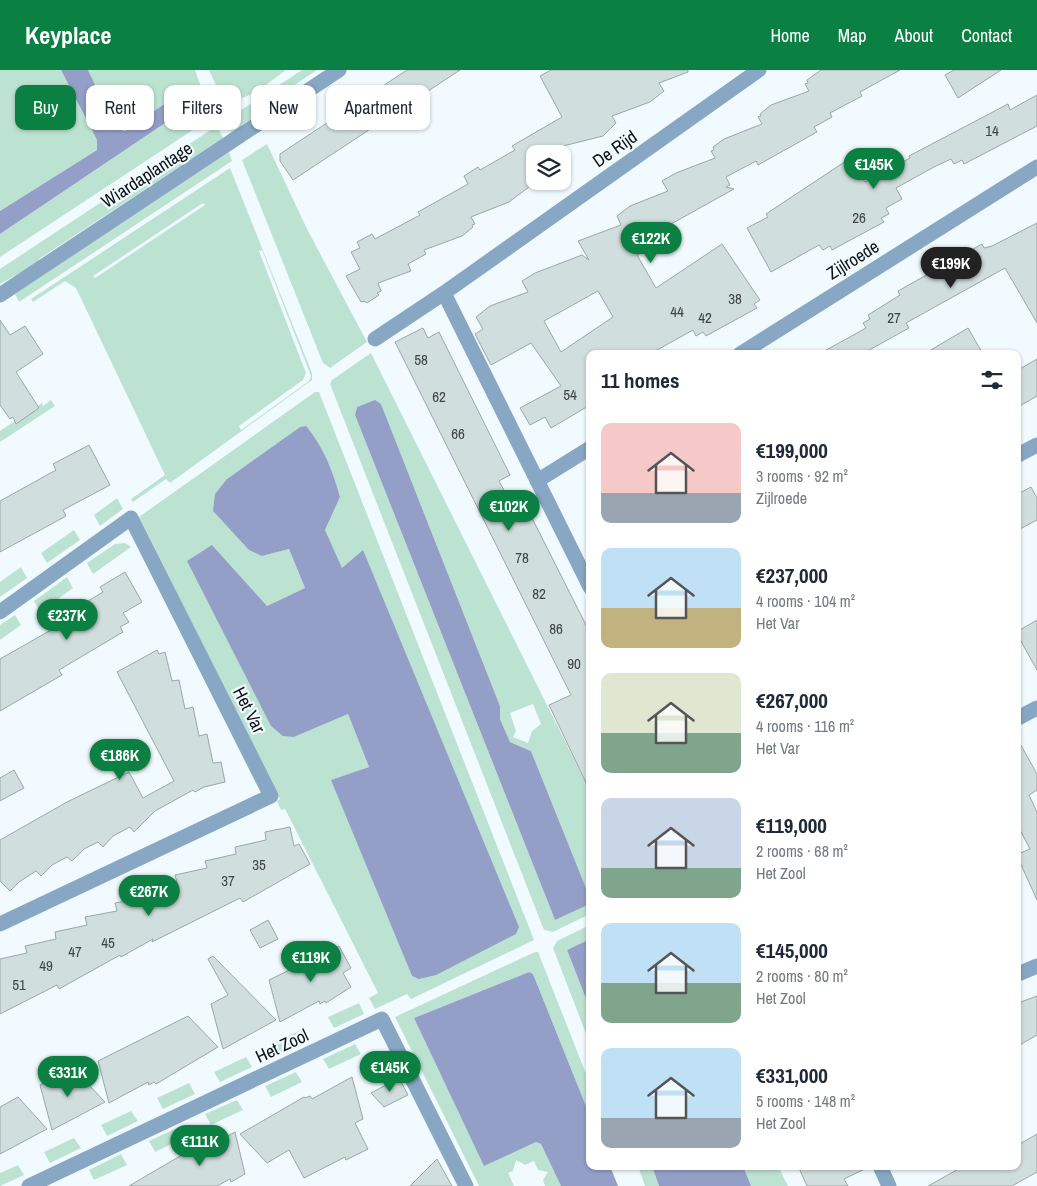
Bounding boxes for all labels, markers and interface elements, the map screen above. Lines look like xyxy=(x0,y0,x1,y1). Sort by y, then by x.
text: Keyplace xyxy=(25,19,111,51)
text: Home xyxy=(770,23,810,48)
text: Map xyxy=(838,23,867,48)
text: About xyxy=(895,23,933,48)
text: Contact xyxy=(961,23,1012,48)
chip: Buy xyxy=(15,85,76,130)
chip: Rent xyxy=(86,85,154,130)
chip: Filters xyxy=(164,85,241,130)
chip: New xyxy=(251,85,316,130)
chip: Apartment xyxy=(326,85,430,130)
house number: 14 xyxy=(985,120,999,141)
street label: De Rijd xyxy=(587,124,642,173)
street label: Wiardaplantage xyxy=(96,136,197,213)
map controls xyxy=(526,145,571,190)
button: layers xyxy=(526,145,571,190)
pin: €145K xyxy=(839,148,909,190)
text: €145K xyxy=(855,153,893,175)
house number: 26 xyxy=(852,207,866,228)
pin: €122K xyxy=(616,222,686,264)
text: €122K xyxy=(632,227,670,249)
street label: Zijlroede xyxy=(822,234,884,285)
pin: €199K xyxy=(916,246,986,289)
text: €199K xyxy=(932,252,970,274)
house number: 38 xyxy=(728,288,742,309)
house number: 44 xyxy=(670,301,684,322)
house number: 42 xyxy=(698,307,712,328)
house number: 27 xyxy=(887,307,901,328)
house number: 58 xyxy=(414,349,428,370)
text: 11 homes xyxy=(601,366,680,395)
icon: filters xyxy=(978,366,1006,394)
house number: 54 xyxy=(563,384,577,405)
house number: 62 xyxy=(432,386,446,407)
house number: 66 xyxy=(451,423,465,444)
text: €199,000 xyxy=(756,436,828,465)
icon: home xyxy=(641,443,701,503)
text: 3 rooms · 92 m² xyxy=(756,465,848,487)
text: Zijlroede xyxy=(756,487,807,509)
pin: €102K xyxy=(474,490,544,532)
text: €102K xyxy=(490,495,528,517)
house number: 78 xyxy=(515,547,529,568)
text: €237,000 xyxy=(756,561,828,590)
icon: home xyxy=(641,568,701,628)
house number: 82 xyxy=(532,583,546,604)
text: 4 rooms · 104 m² xyxy=(756,590,855,612)
pin: €237K xyxy=(32,598,102,641)
text: €237K xyxy=(48,604,86,626)
text: Het Var xyxy=(756,612,800,634)
house number: 86 xyxy=(549,618,563,639)
house number: 90 xyxy=(567,653,581,674)
street label: Het Var xyxy=(227,682,272,737)
text: €267,000 xyxy=(756,686,828,715)
icon: home xyxy=(641,693,701,753)
text: 4 rooms · 116 m² xyxy=(756,715,854,737)
text: Het Var xyxy=(756,737,800,759)
pin: €186K xyxy=(85,738,155,781)
text: €186K xyxy=(101,744,139,766)
text: €119,000 xyxy=(756,811,827,840)
icon: home xyxy=(641,818,701,878)
text: 2 rooms · 68 m² xyxy=(756,840,848,862)
house number: 35 xyxy=(252,854,266,875)
text: Het Zool xyxy=(756,862,806,884)
house number: 37 xyxy=(221,870,235,891)
pin: €267K xyxy=(114,874,184,917)
text: €267K xyxy=(130,880,168,902)
house number: 45 xyxy=(101,932,115,953)
text: €145,000 xyxy=(756,936,828,965)
pin: €119K xyxy=(276,940,346,983)
house number: 47 xyxy=(68,941,82,962)
icon: home xyxy=(641,943,701,1003)
text: €119K xyxy=(292,946,330,968)
house number: 49 xyxy=(39,955,53,976)
text: 2 rooms · 80 m² xyxy=(756,965,848,987)
house number: 51 xyxy=(12,974,26,995)
text: Het Zool xyxy=(756,987,806,1009)
street label: Het Zool xyxy=(251,1022,312,1069)
pin: €145K xyxy=(355,1050,425,1093)
pin: €331K xyxy=(33,1056,103,1098)
text: €145K xyxy=(371,1056,409,1078)
text: €331K xyxy=(49,1061,87,1083)
text: €331,000 xyxy=(756,1061,828,1090)
icon: home xyxy=(641,1068,701,1128)
text: 5 rooms · 148 m² xyxy=(756,1090,855,1112)
text: Het Zool xyxy=(756,1112,806,1134)
pin: €111K xyxy=(165,1124,235,1167)
text: €111K xyxy=(181,1130,219,1152)

